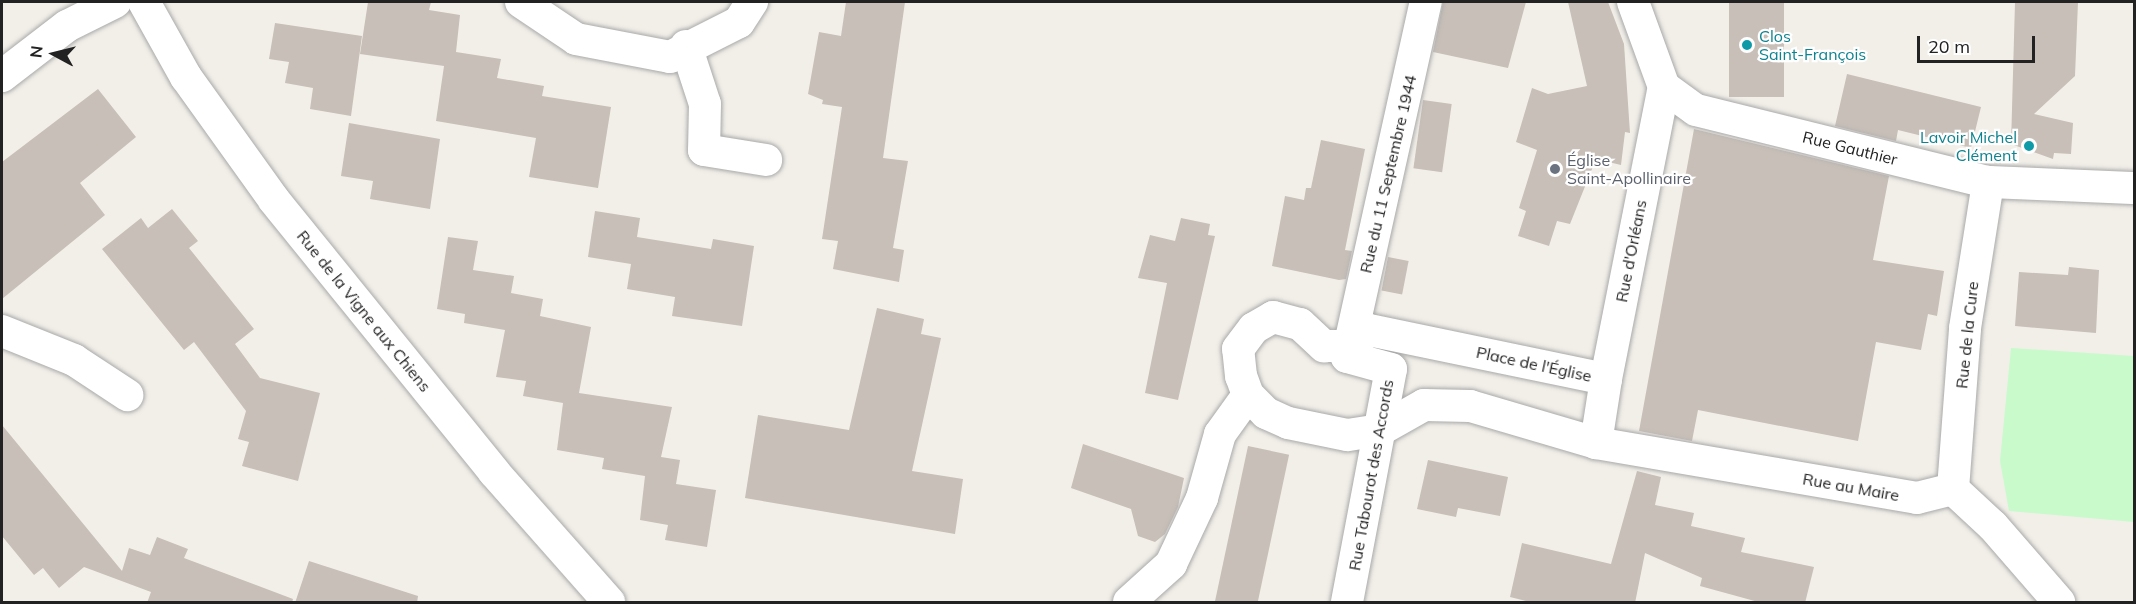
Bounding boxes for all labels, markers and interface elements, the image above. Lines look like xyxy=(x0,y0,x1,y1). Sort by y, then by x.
north arrow xyxy=(24,24,84,84)
scale bar xyxy=(1920,24,2038,62)
place label: Clos Saint-François xyxy=(1759,26,1866,64)
text: 20 m xyxy=(1928,35,1970,58)
marker: Clos Saint-François xyxy=(1740,38,1754,52)
text: N xyxy=(25,45,47,59)
street label: Rue du 11 Septembre 1944 xyxy=(1356,73,1420,275)
street label: Rue Gauthier xyxy=(1801,127,1899,169)
place label: Lavoir Michel Clément xyxy=(1920,127,2017,165)
marker: Lavoir Michel Clément xyxy=(2022,139,2036,153)
place label: Église Saint-Apollinaire xyxy=(1567,150,1691,188)
marker: Église Saint-Apollinaire xyxy=(1548,162,1562,176)
street label: Rue d'Orléans xyxy=(1612,198,1650,304)
street label: Rue de la Vigne aux Chiens xyxy=(293,227,435,395)
street label: Rue de la Cure xyxy=(1952,280,1982,390)
street label: Place de l'Église xyxy=(1475,342,1593,386)
street label: Rue Tabourot des Accords xyxy=(1345,378,1397,572)
street label: Rue au Maire xyxy=(1801,469,1901,505)

